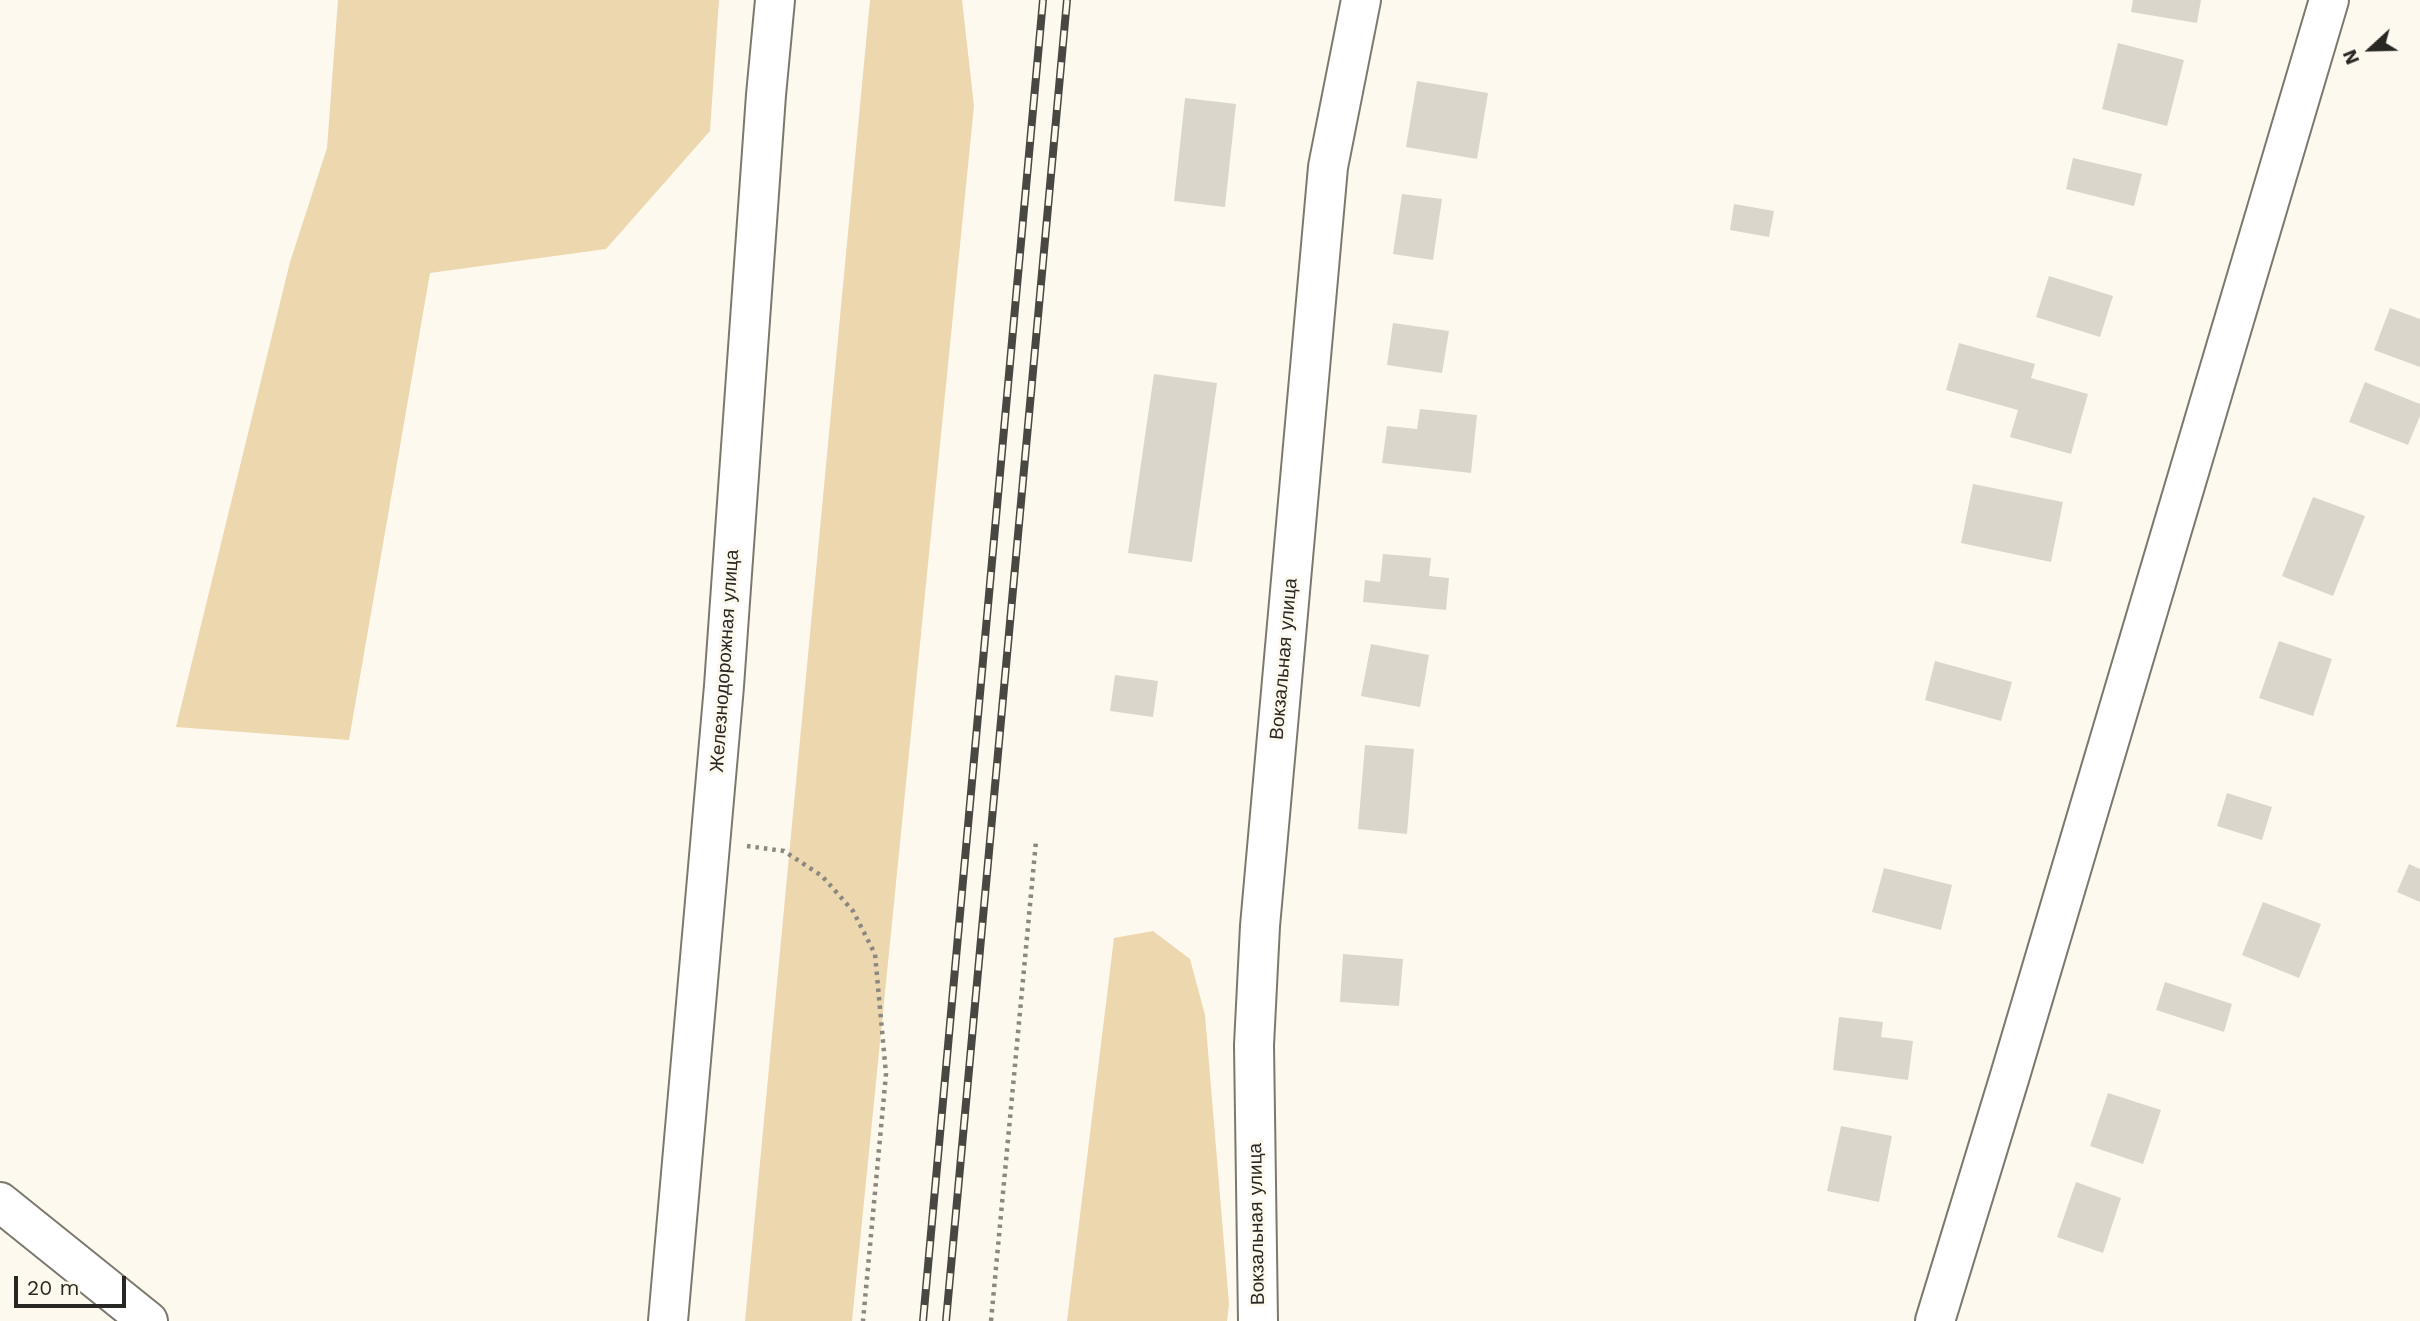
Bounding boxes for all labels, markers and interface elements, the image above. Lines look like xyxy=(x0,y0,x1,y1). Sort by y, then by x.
north arrow xyxy=(2336,14,2406,84)
text: N xyxy=(2338,46,2364,68)
street label: Железнодорожная улица xyxy=(706,549,744,773)
street label: Вокзальная улица xyxy=(1266,577,1302,741)
street label: Вокзальная улица xyxy=(1244,1143,1270,1305)
scale bar xyxy=(18,1262,130,1306)
text: 20 m xyxy=(27,1275,79,1300)

